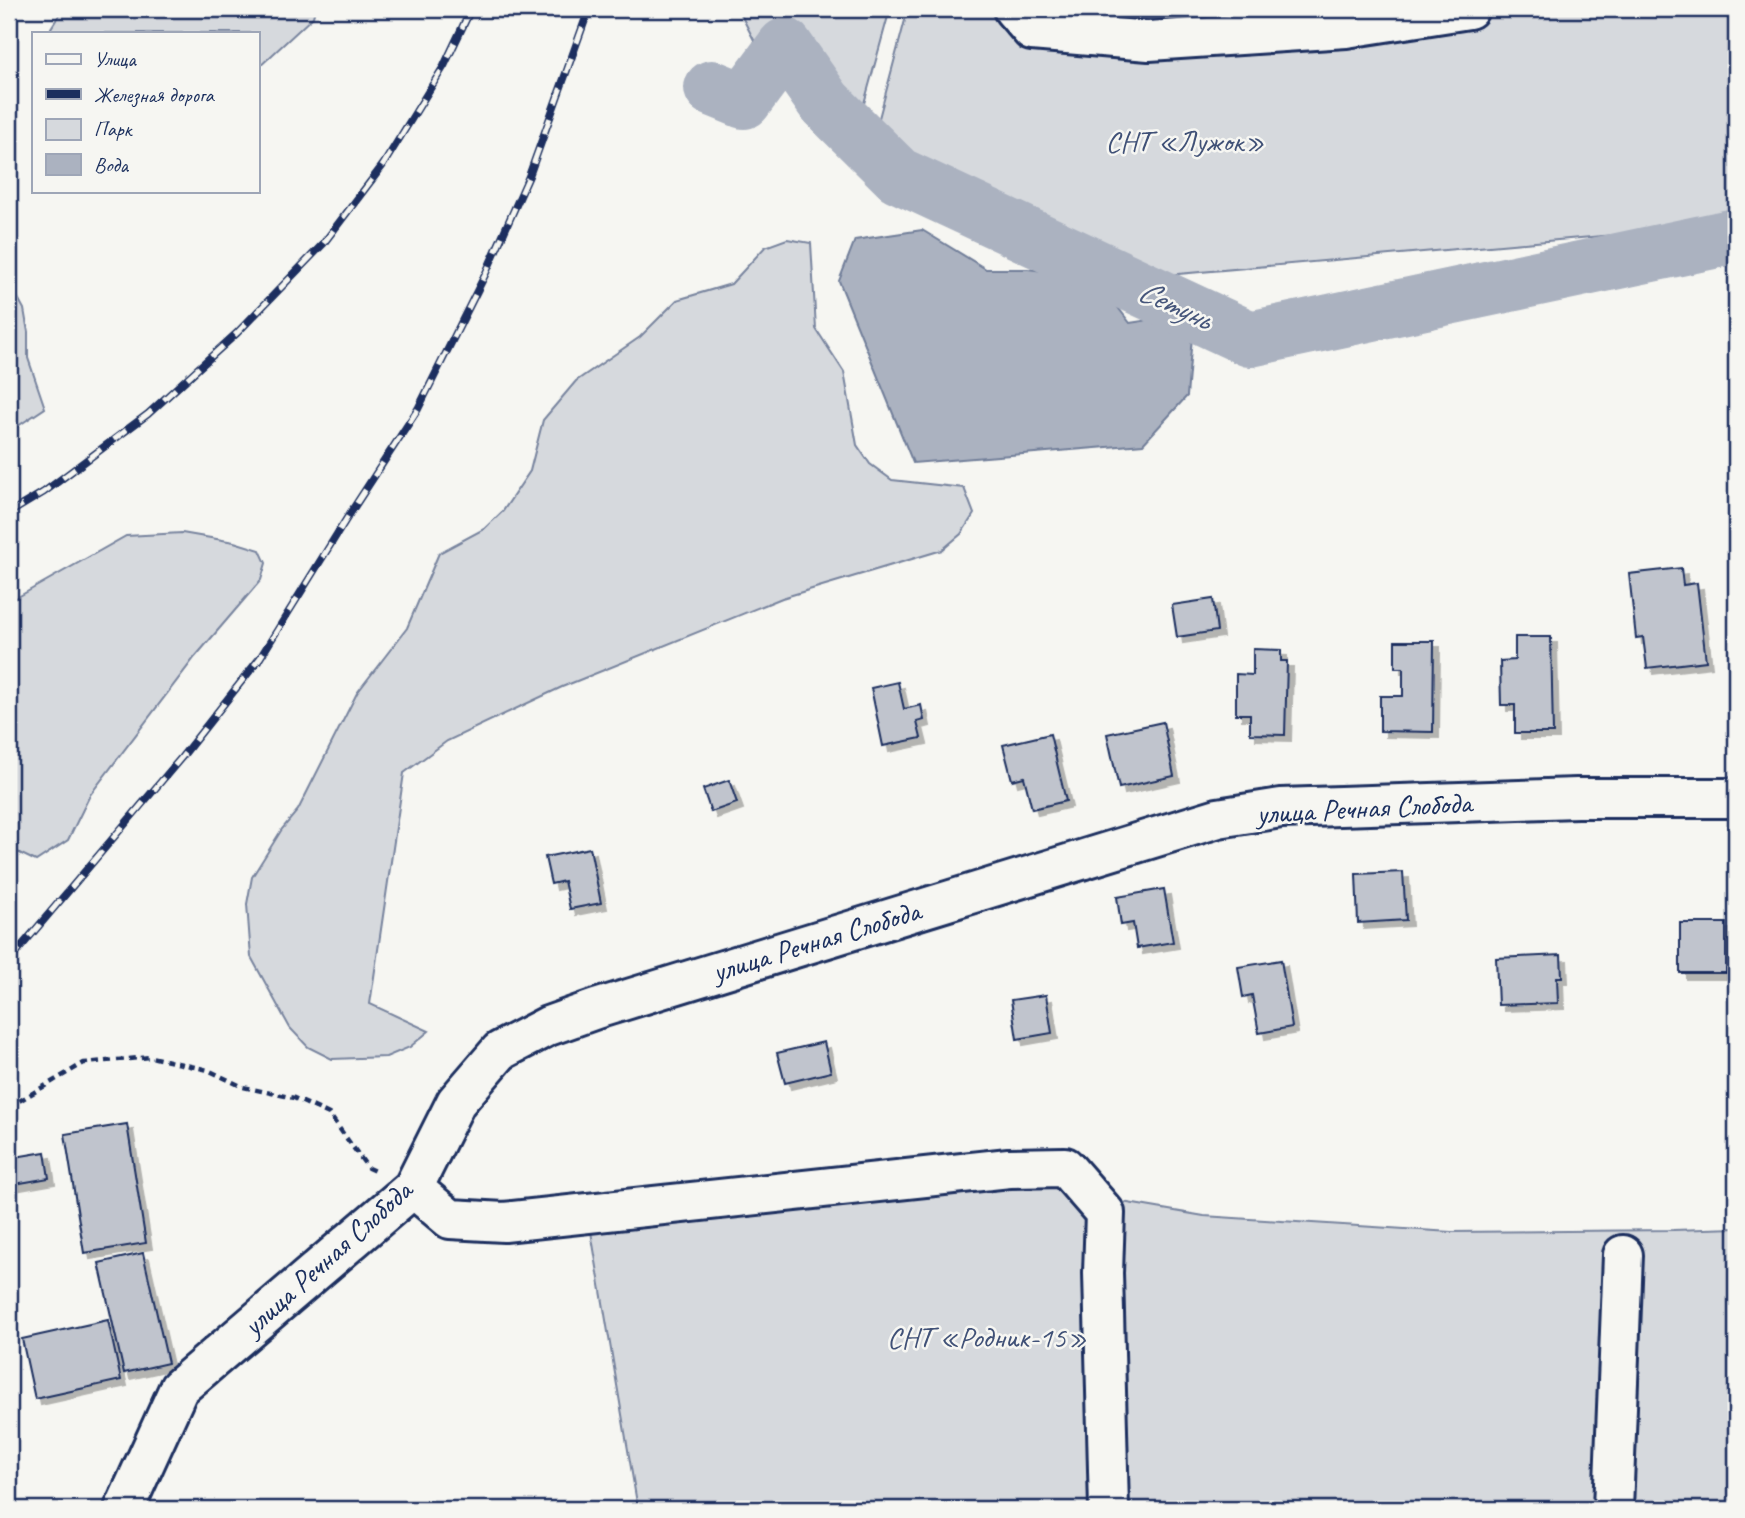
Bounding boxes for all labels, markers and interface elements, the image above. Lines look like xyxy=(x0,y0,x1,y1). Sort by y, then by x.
legend xyxy=(32,32,259,192)
text: Улица xyxy=(94,46,137,72)
text: Железная дорога xyxy=(94,82,215,108)
text: Парк xyxy=(94,116,134,142)
park label: СНТ «Лужок» xyxy=(1106,122,1265,160)
text: Вода xyxy=(94,152,130,178)
water label: Сетунь xyxy=(1132,270,1221,340)
street label: улица Речная Слобода xyxy=(1253,783,1475,833)
street label: улица Речная Слобода xyxy=(706,891,927,991)
street label: улица Речная Слобода xyxy=(233,1170,422,1346)
park label: СНТ «Родник-15» xyxy=(887,1318,1087,1356)

